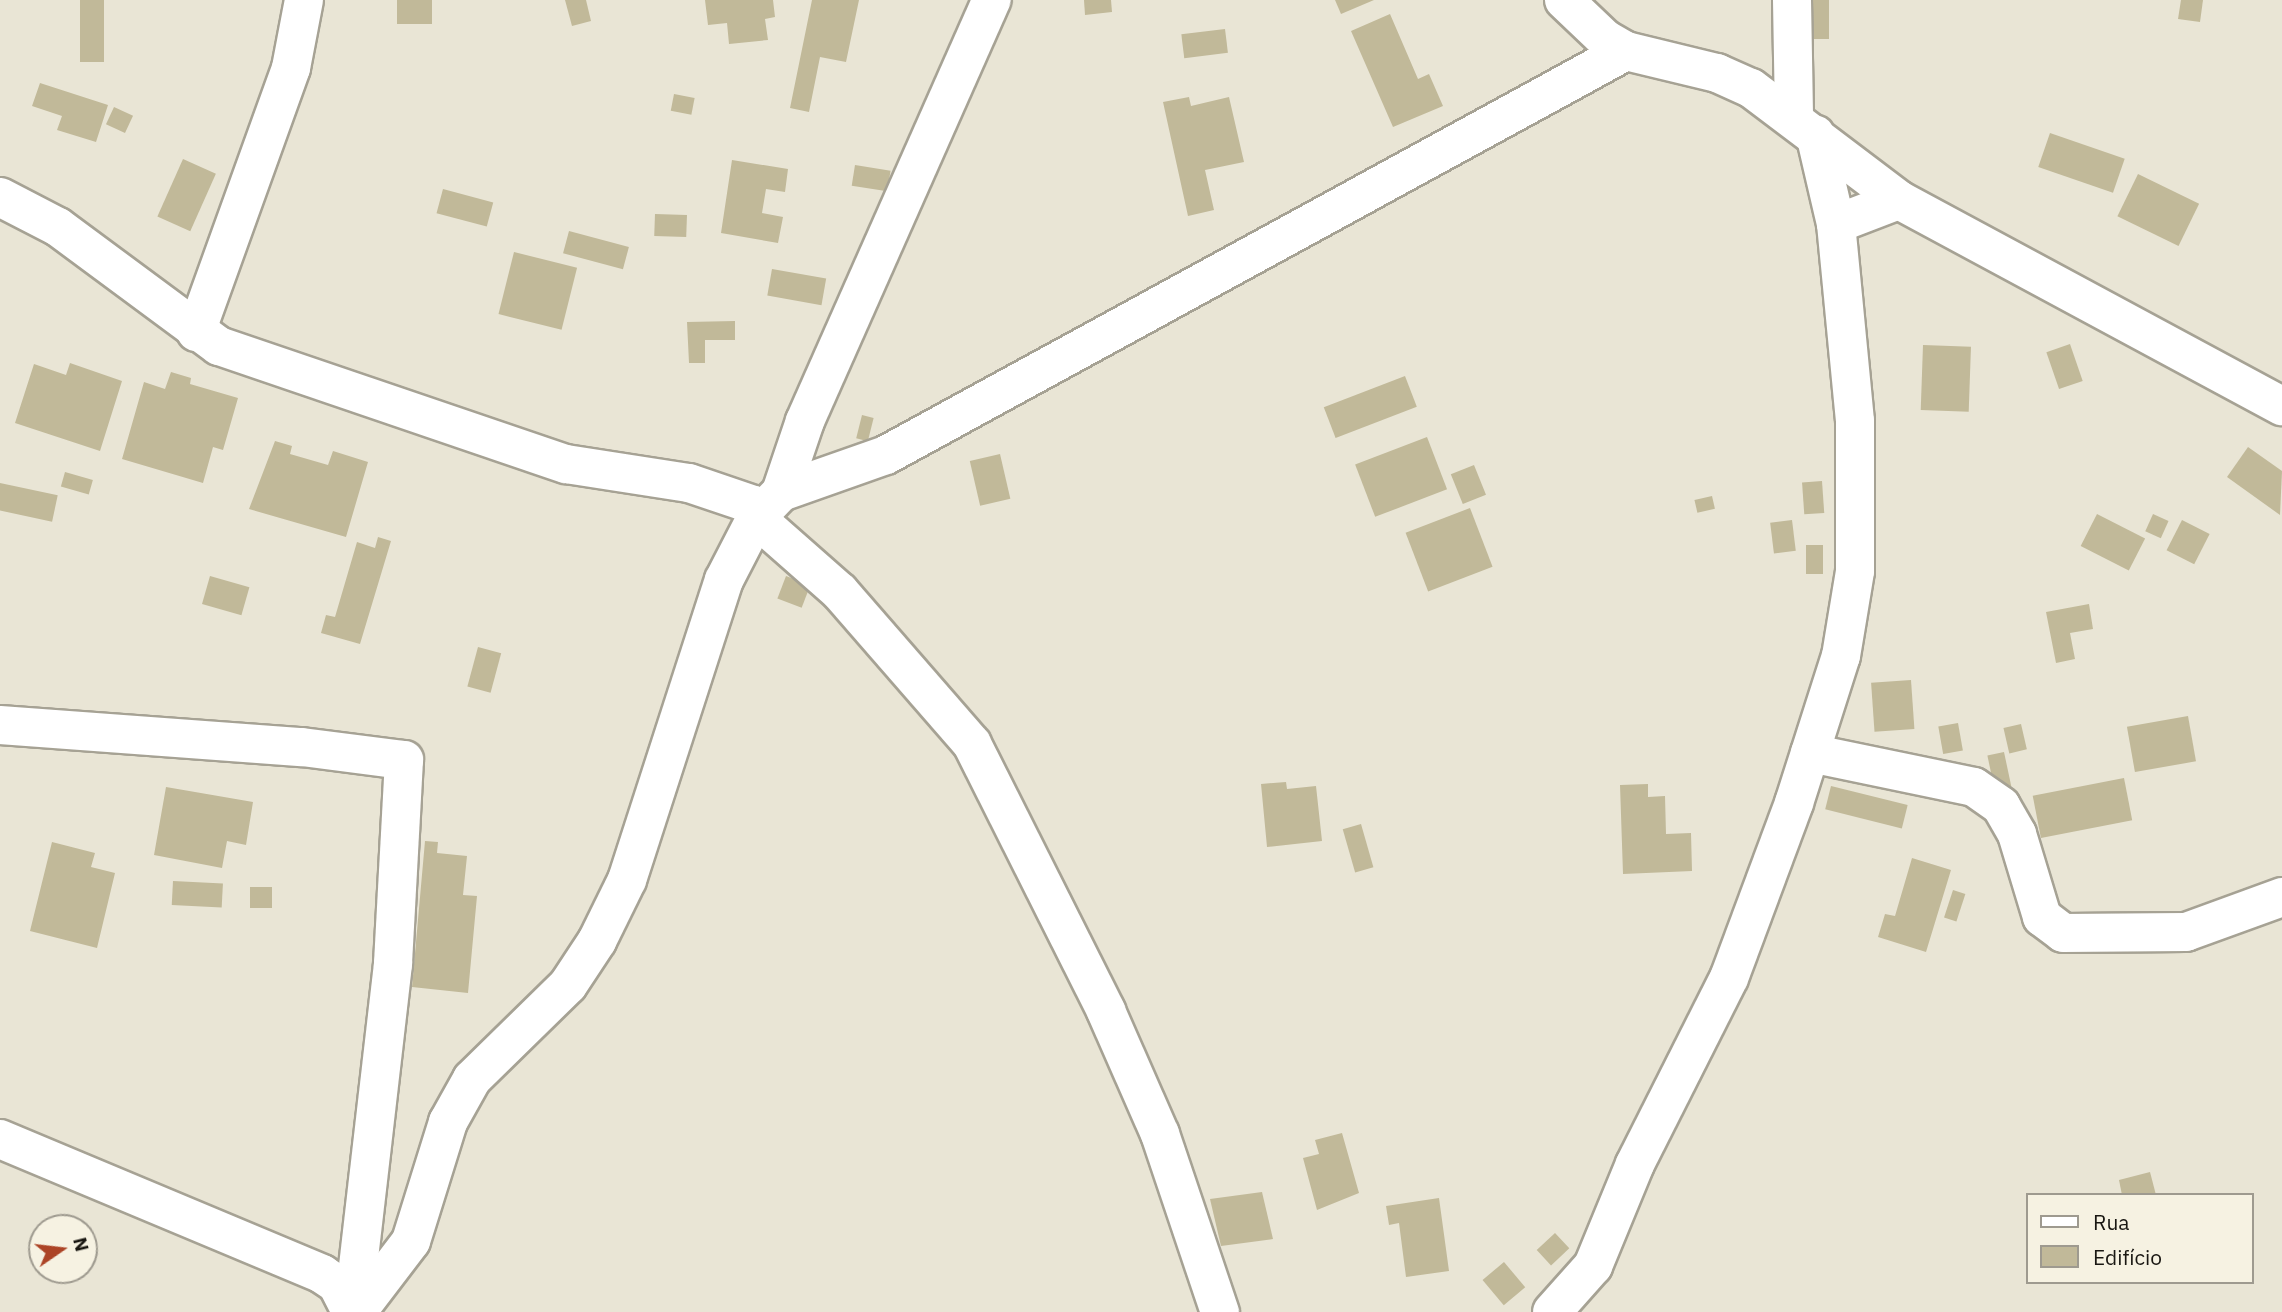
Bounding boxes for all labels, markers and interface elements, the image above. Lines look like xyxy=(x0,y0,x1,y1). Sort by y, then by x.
legend xyxy=(2026,1193,2254,1284)
text: Rua xyxy=(2093,1208,2130,1236)
north arrow xyxy=(28,1214,98,1284)
text: N xyxy=(68,1235,95,1254)
text: Edifício xyxy=(2093,1243,2162,1271)

